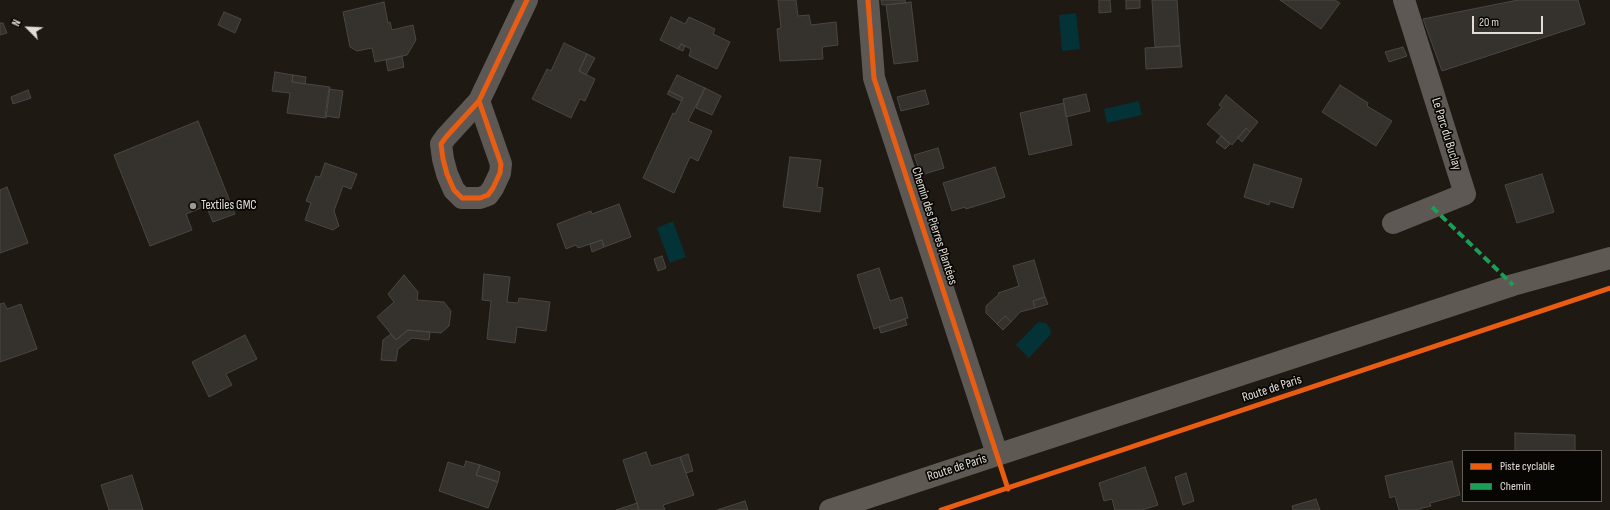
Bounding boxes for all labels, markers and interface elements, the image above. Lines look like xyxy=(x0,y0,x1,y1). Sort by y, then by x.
north arrow xyxy=(8,8,48,48)
scale bar xyxy=(1474,8,1545,34)
text: 20 m xyxy=(1479,15,1499,30)
text: N xyxy=(9,18,24,28)
street label: Le Parc du Buclay xyxy=(1428,96,1464,172)
street label: Chemin des Pierres Plantées xyxy=(908,165,960,287)
place label: Textiles GMC xyxy=(201,198,257,214)
marker: Textiles GMC xyxy=(188,201,198,211)
street label: Route de Paris xyxy=(1240,372,1304,406)
legend xyxy=(1462,450,1602,502)
street label: Route de Paris xyxy=(925,451,989,485)
text: Piste cyclable xyxy=(1500,459,1555,474)
text: Chemin xyxy=(1500,479,1531,494)

